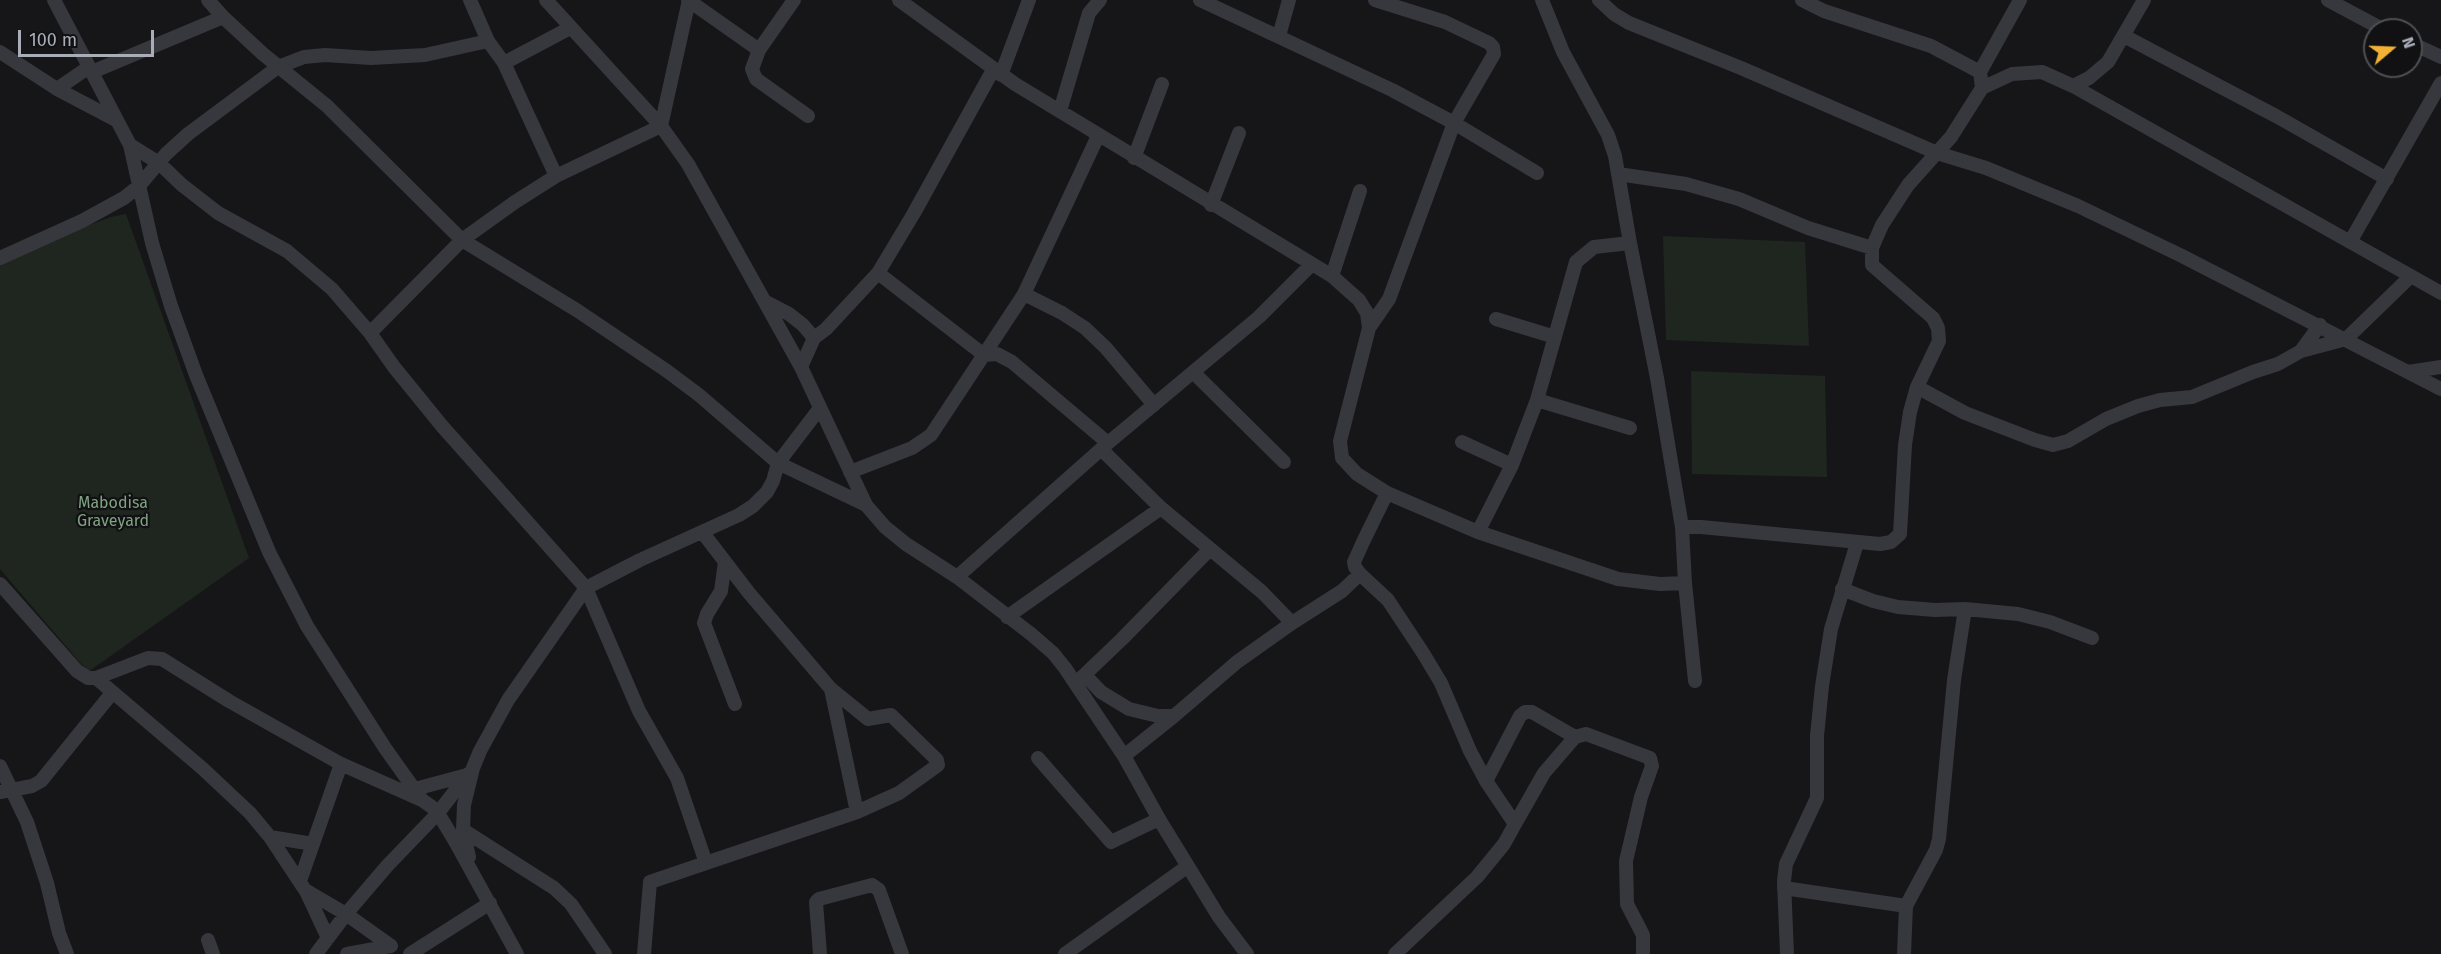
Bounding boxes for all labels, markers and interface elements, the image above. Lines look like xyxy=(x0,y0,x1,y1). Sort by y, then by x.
scale bar xyxy=(21,18,158,56)
north arrow xyxy=(2363,18,2423,78)
text: 100 m xyxy=(29,29,77,51)
text: N xyxy=(2398,35,2419,51)
park label: Mabodisa Graveyard xyxy=(77,494,149,532)

